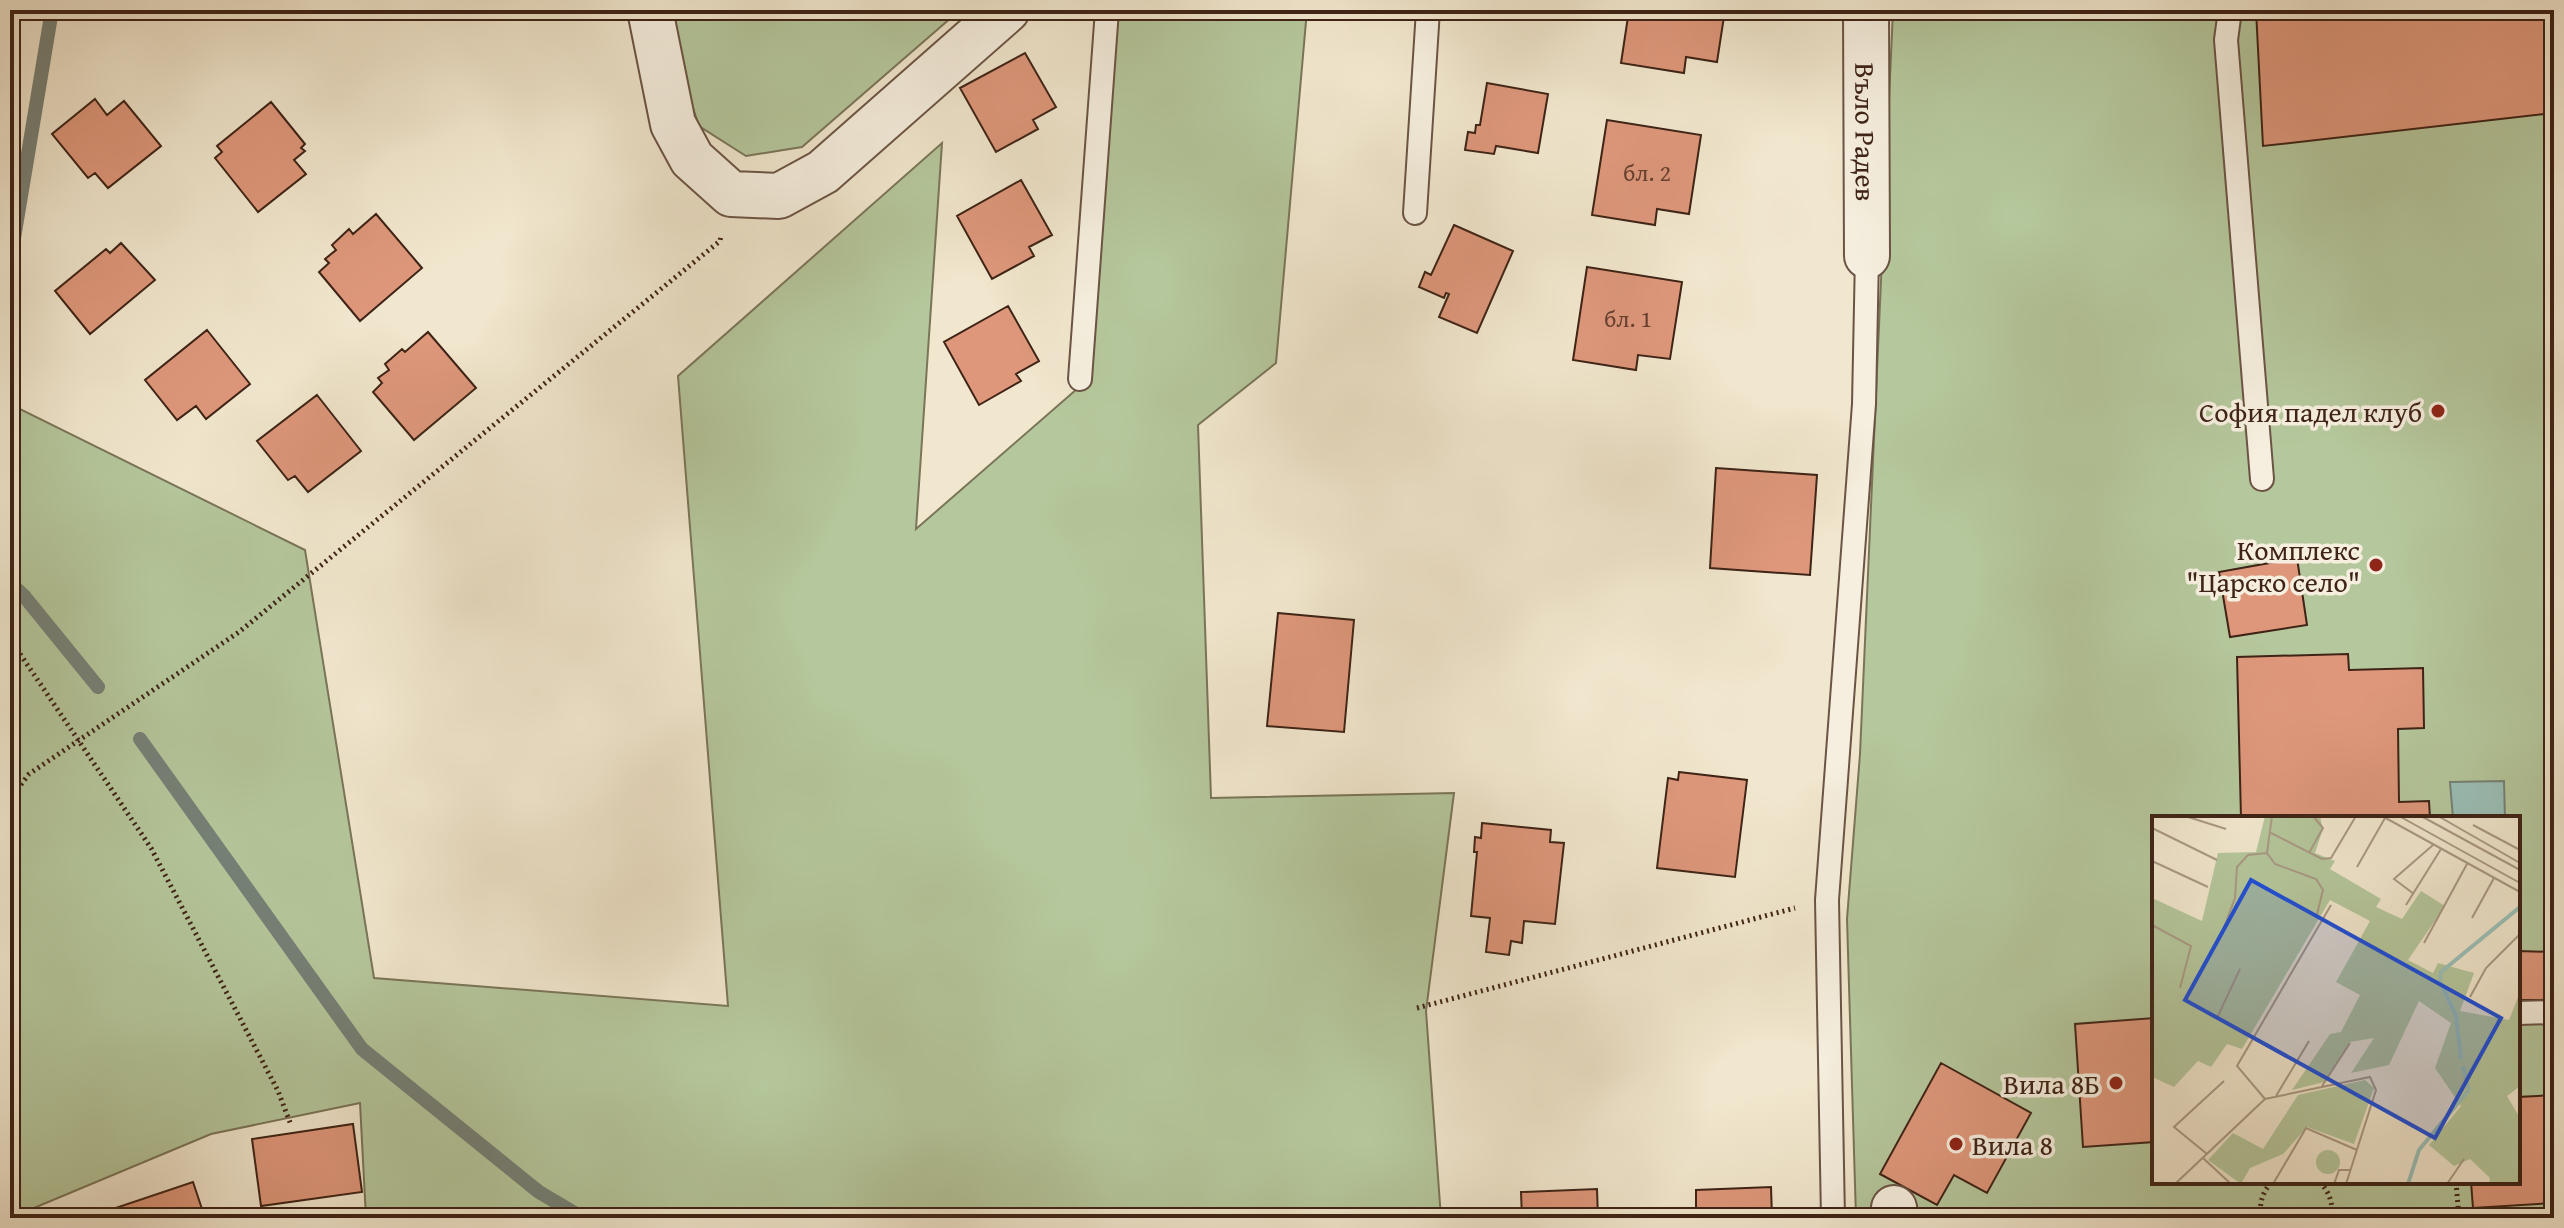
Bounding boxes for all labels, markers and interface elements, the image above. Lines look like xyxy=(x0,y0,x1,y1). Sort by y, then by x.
street label: Въло Радев xyxy=(1846,63,1887,201)
house number: бл. 2 xyxy=(1623,155,1671,190)
house number: бл. 1 xyxy=(1604,301,1652,336)
place label: София падел клуб xyxy=(2199,391,2422,432)
marker: София падел клуб xyxy=(2429,402,2447,420)
place label: Комплекс "Царско село" xyxy=(2186,529,2360,602)
marker: Комплекс "Царско село" xyxy=(2367,556,2385,574)
inset map xyxy=(2152,816,2520,1184)
place label: Вила 8Б xyxy=(2003,1063,2100,1104)
marker: Вила 8Б xyxy=(2107,1074,2125,1092)
place label: Вила 8 xyxy=(1972,1124,2053,1165)
marker: Вила 8 xyxy=(1947,1135,1965,1153)

